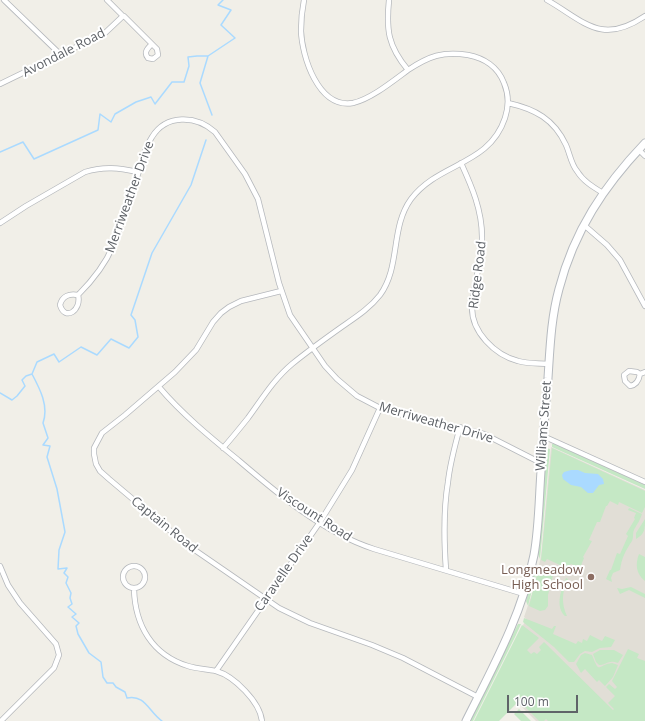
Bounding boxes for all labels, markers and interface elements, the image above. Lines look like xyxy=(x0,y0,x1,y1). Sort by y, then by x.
street label: Avondale Road xyxy=(20,25,108,81)
street label: Merriweather Drive xyxy=(103,139,157,255)
street label: Ridge Road xyxy=(466,240,490,310)
street label: Williams Street xyxy=(533,380,555,472)
street label: Merriweather Drive xyxy=(377,399,495,447)
street label: Viscount Road xyxy=(274,485,354,545)
street label: Captain Road xyxy=(128,493,200,557)
street label: Caravelle Drive xyxy=(252,531,316,615)
place label: Longmeadow High School xyxy=(501,562,583,593)
marker: Longmeadow High School xyxy=(586,572,596,582)
scale bar xyxy=(509,687,580,713)
text: 100 m xyxy=(514,693,549,710)

